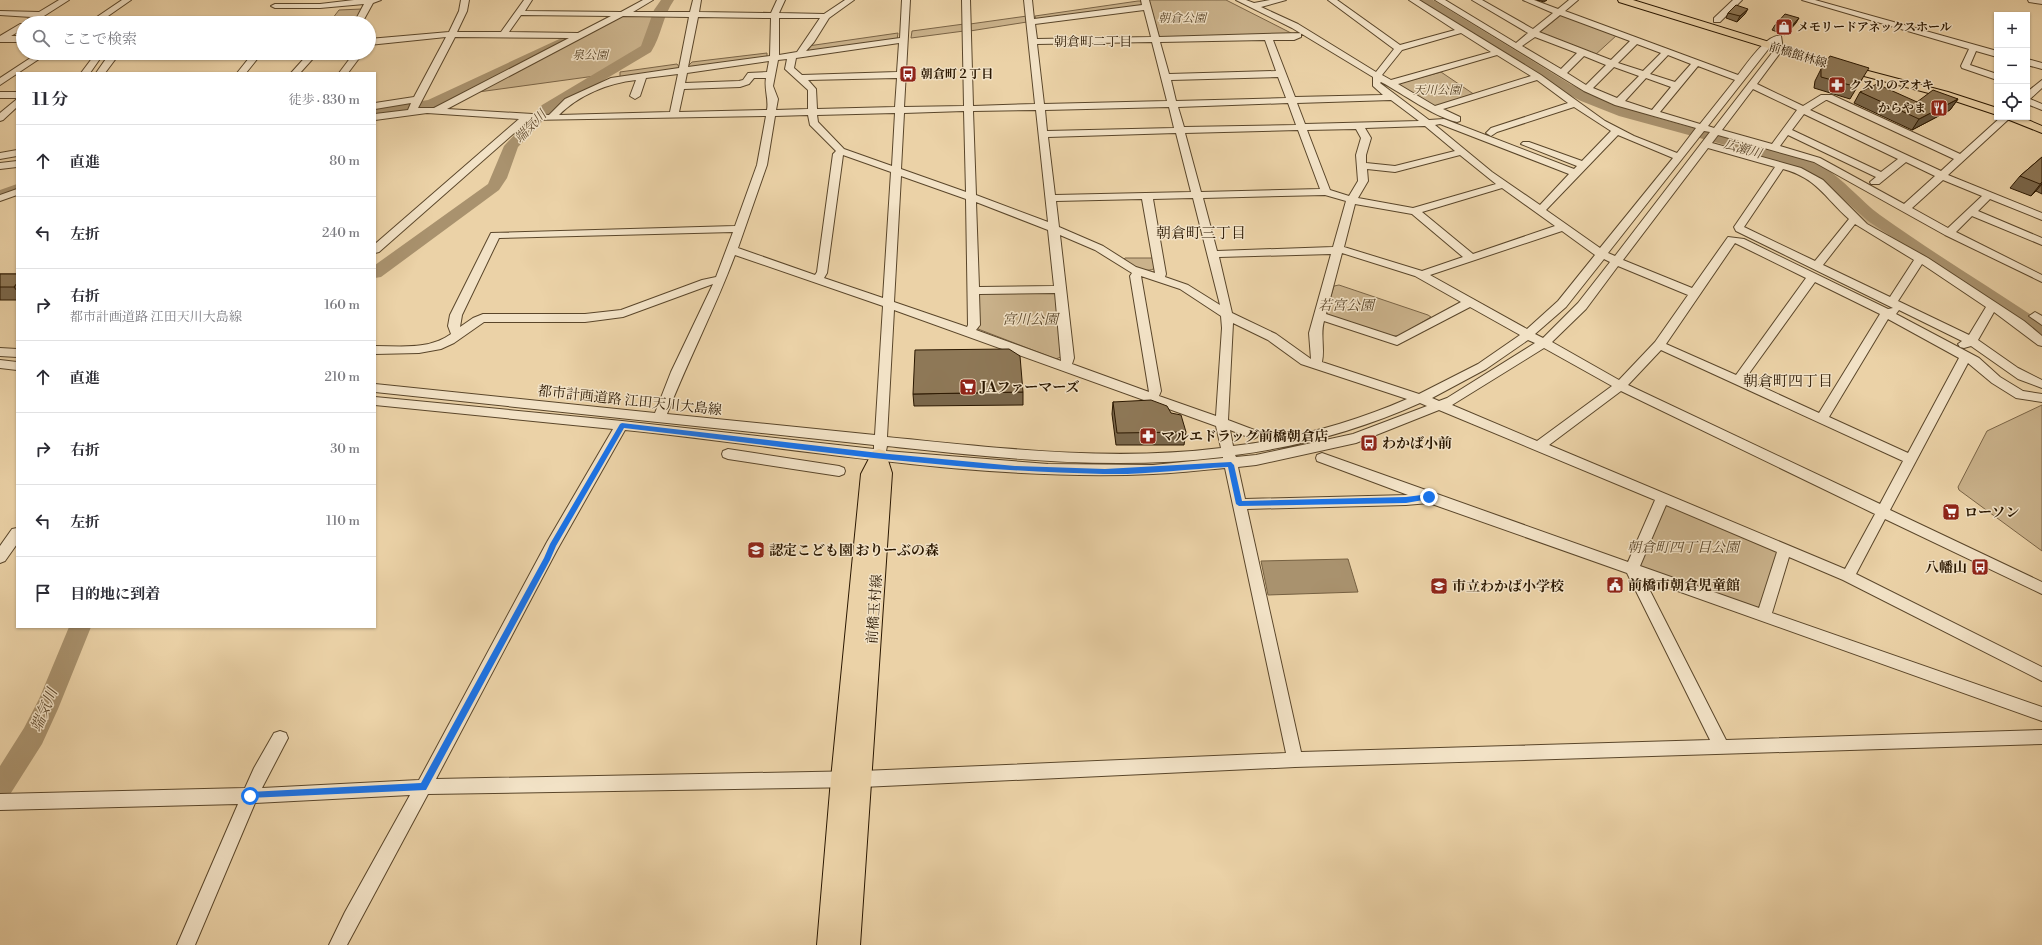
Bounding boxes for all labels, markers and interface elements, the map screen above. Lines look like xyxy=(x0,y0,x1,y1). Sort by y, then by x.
park label: 朝倉公園 xyxy=(1158,11,1208,26)
map controls xyxy=(1994,12,2030,120)
button: + xyxy=(1994,12,2030,48)
search box xyxy=(16,16,376,60)
shop icon: メモリードアネックスホール xyxy=(1774,17,1794,37)
place label: メモリードアネックスホール xyxy=(1797,20,1952,35)
icon: search xyxy=(30,27,52,49)
text: ここで検索 xyxy=(62,30,137,49)
district label: 朝倉町二丁目 xyxy=(1054,34,1132,50)
street label: 前橋館林線 xyxy=(1767,40,1829,71)
park label: 泉公園 xyxy=(572,48,610,63)
button: − xyxy=(1994,48,2030,84)
bus stop icon: 朝倉町２丁目 xyxy=(898,64,918,84)
place label: 朝倉町２丁目 xyxy=(921,67,993,82)
pharmacy icon: クスリのアオキ xyxy=(1827,75,1847,95)
place label: クスリのアオキ xyxy=(1850,78,1934,93)
park label: 天川公園 xyxy=(1413,83,1463,98)
button: locate xyxy=(1994,84,2030,120)
text: 11 分 xyxy=(32,89,69,111)
text: 徒歩 · 830 m xyxy=(289,92,360,108)
restaurant icon: からやま xyxy=(1929,98,1949,118)
place label: からやま xyxy=(1878,101,1926,116)
water label: 端気川 xyxy=(511,106,551,146)
water label: 広瀬川 xyxy=(1722,136,1766,163)
icon: ahead xyxy=(32,150,54,172)
text: 直進 xyxy=(70,153,100,172)
text: 80 m xyxy=(329,153,360,169)
icon: left xyxy=(32,222,54,244)
district label: 朝倉町三丁目 xyxy=(1156,224,1246,243)
text: 左折 xyxy=(70,225,100,244)
text: 240 m xyxy=(322,225,360,241)
text: 右折 xyxy=(70,287,100,306)
icon: right xyxy=(32,294,54,316)
text: 160 m xyxy=(324,297,360,313)
park label: 若宮公園 xyxy=(1318,297,1376,315)
text: 都市計画道路 江田天川大島線 xyxy=(70,309,242,325)
park label: 宮川公園 xyxy=(1002,311,1060,329)
icon: ahead xyxy=(32,366,54,388)
text: 直進 xyxy=(70,369,100,388)
text: 210 m xyxy=(325,369,360,385)
district label: 朝倉町四丁目 xyxy=(1743,372,1833,391)
supermarket icon: JAファーマーズ xyxy=(958,377,978,397)
place label: JAファーマーズ xyxy=(979,379,1079,397)
street label: 都市計画道路 江田天川大島線 xyxy=(537,382,723,420)
pharmacy icon: マルエドラッグ前橋朝倉店 xyxy=(1138,426,1158,446)
place label: マルエドラッグ前橋朝倉店 xyxy=(1161,428,1329,446)
bus stop icon: わかば小前 xyxy=(1359,433,1379,453)
place label: わかば小前 xyxy=(1382,435,1452,453)
icon: right xyxy=(32,438,54,460)
text: 右折 xyxy=(70,441,100,460)
text: 30 m xyxy=(330,441,360,457)
route end xyxy=(1420,488,1438,506)
supermarket icon: ローソン xyxy=(1941,502,1961,522)
place label: ローソン xyxy=(1964,504,2019,522)
icon: left xyxy=(32,510,54,532)
text: 左折 xyxy=(70,513,100,532)
text: 110 m xyxy=(326,513,360,529)
park label: 朝倉町四丁目公園 xyxy=(1627,539,1741,557)
school or university icon: 認定こども園 おりーぶの森 xyxy=(746,540,766,560)
place label: 認定こども園 おりーぶの森 xyxy=(769,542,939,560)
bus stop icon: 八幡山 xyxy=(1970,557,1990,577)
place label: 八幡山 xyxy=(1925,559,1967,577)
street label: 前橋玉村線 xyxy=(864,574,886,645)
public building icon: 前橋市朝倉児童館 xyxy=(1605,575,1625,595)
school or university icon: 市立わかば小学校 xyxy=(1429,576,1449,596)
place label: 前橋市朝倉児童館 xyxy=(1628,577,1740,595)
place label: 市立わかば小学校 xyxy=(1452,578,1564,596)
icon: arrive xyxy=(32,582,54,604)
text: 目的地に到着 xyxy=(70,585,160,604)
water label: 端気川 xyxy=(27,684,63,735)
route start xyxy=(241,787,259,805)

